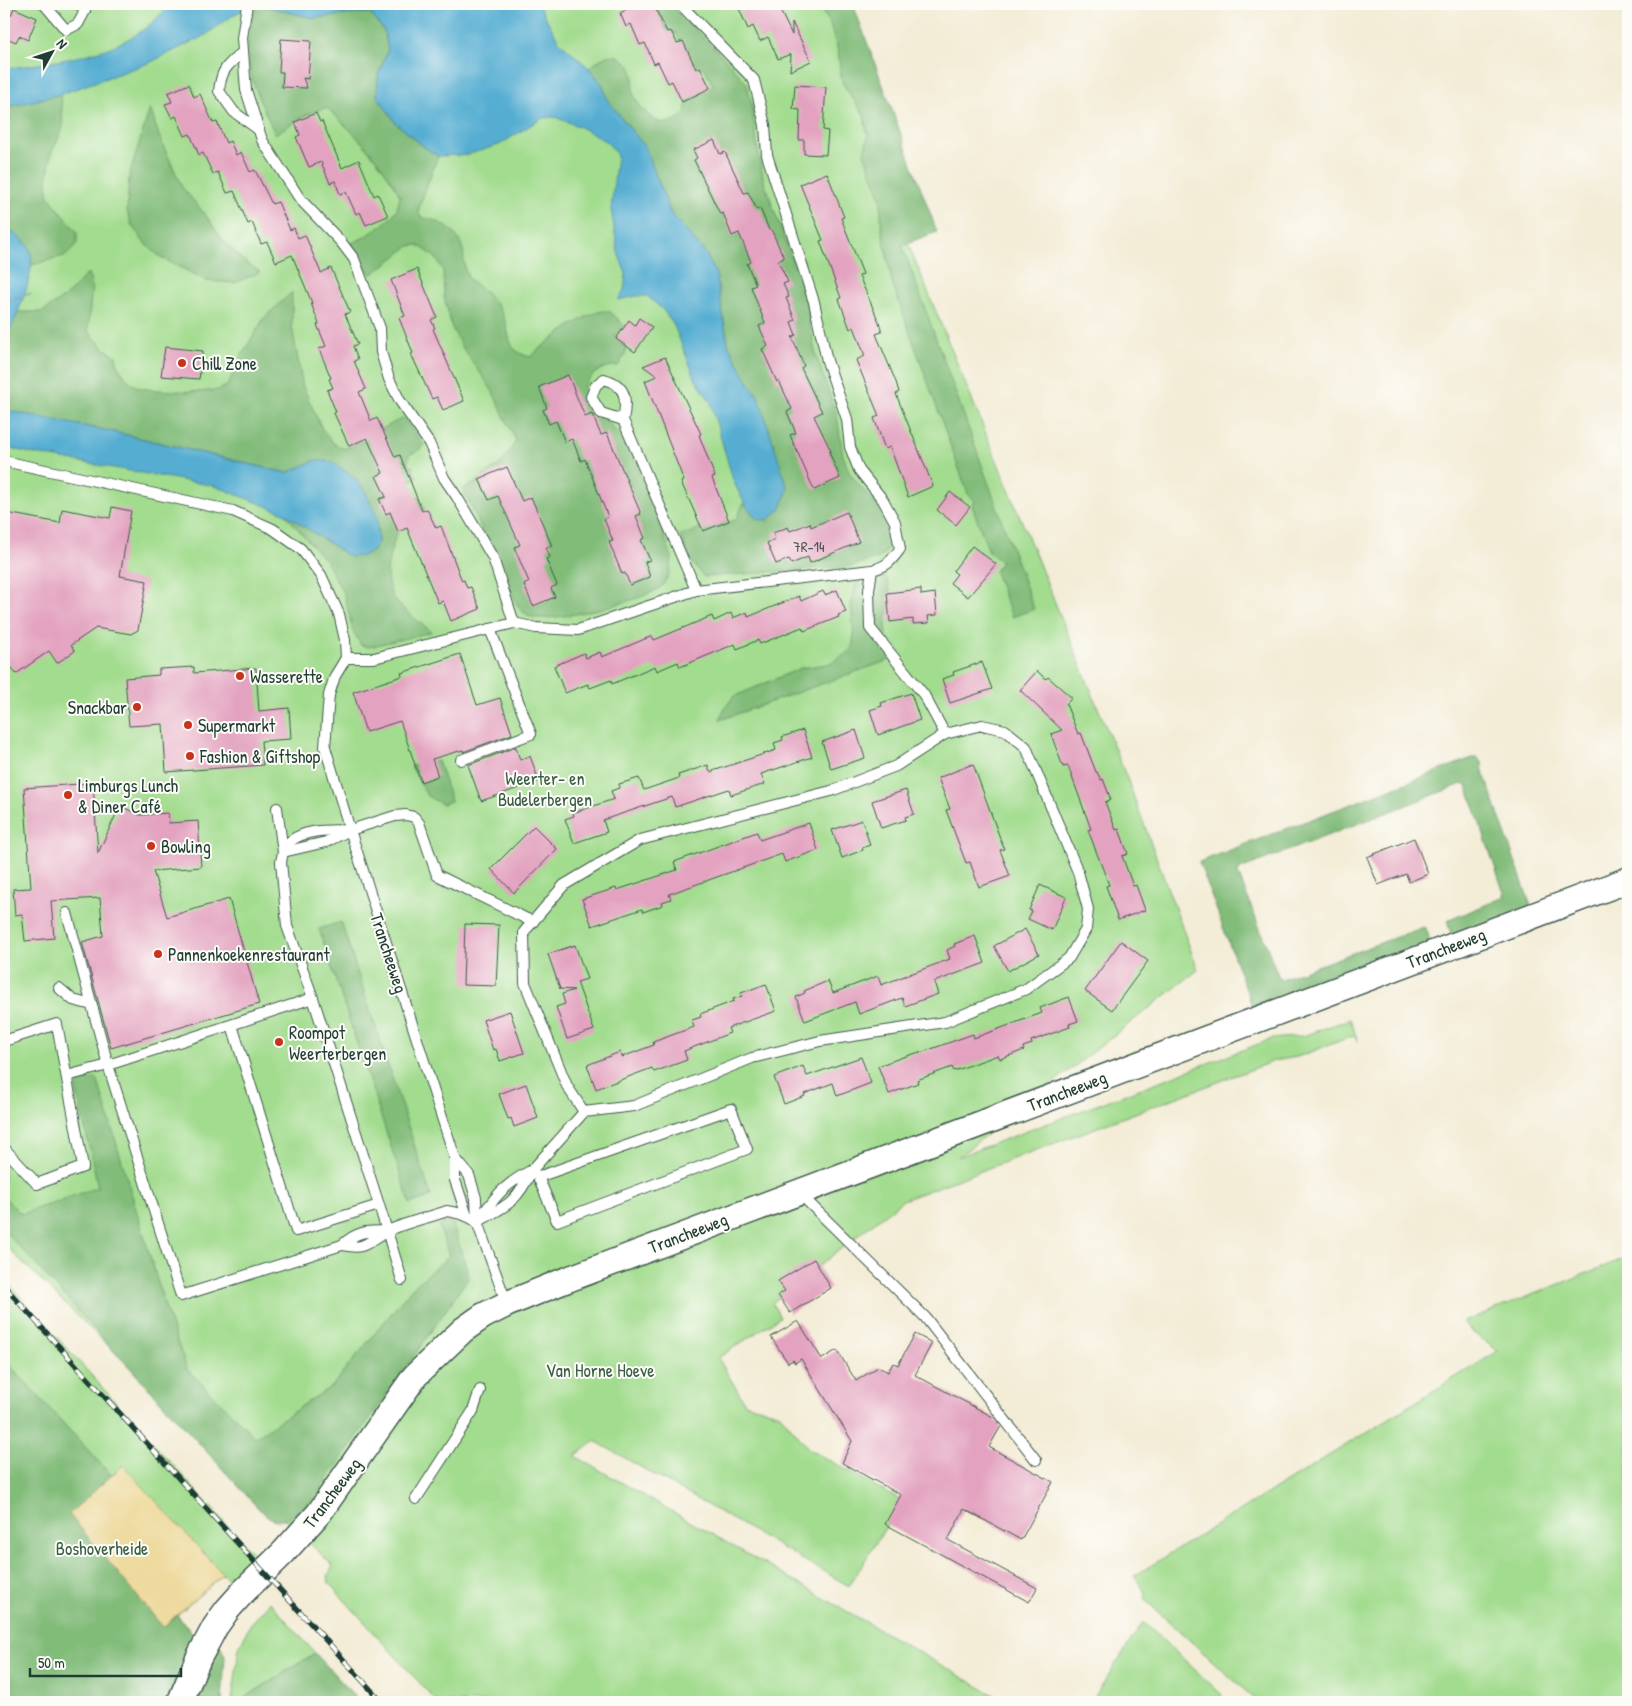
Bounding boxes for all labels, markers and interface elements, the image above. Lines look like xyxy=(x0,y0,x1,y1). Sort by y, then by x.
north arrow xyxy=(28,28,78,78)
text: N xyxy=(53,34,72,53)
place label: Chill Zone xyxy=(192,351,257,376)
marker: Chill Zone xyxy=(176,357,188,369)
house number: 7R-14 xyxy=(793,536,825,557)
place label: Wasserette xyxy=(250,664,323,689)
marker: Wasserette xyxy=(234,670,246,682)
place label: Snackbar xyxy=(68,695,127,720)
marker: Snackbar xyxy=(131,701,143,713)
place label: Supermarkt xyxy=(198,713,276,738)
marker: Supermarkt xyxy=(182,719,194,731)
place label: Fashion & Giftshop xyxy=(199,744,321,769)
marker: Fashion & Giftshop xyxy=(184,750,196,762)
park label: Weerter- en Budelerbergen xyxy=(498,766,592,812)
place label: Limburgs Lunch & Diner Café xyxy=(78,773,179,819)
marker: Limburgs Lunch & Diner Café xyxy=(62,789,74,801)
place label: Bowling xyxy=(161,834,211,859)
marker: Bowling xyxy=(145,840,157,852)
street label: Trancheeweg xyxy=(364,910,414,996)
street label: Trancheeweg xyxy=(1403,921,1489,975)
place label: Pannenkoekenrestaurant xyxy=(168,942,331,967)
marker: Pannenkoekenrestaurant xyxy=(152,948,164,960)
place label: Roompot Weerterbergen xyxy=(289,1020,386,1066)
marker: Roompot Weerterbergen xyxy=(273,1036,285,1048)
street label: Trancheeweg xyxy=(1024,1064,1110,1118)
street label: Trancheeweg xyxy=(645,1206,731,1260)
park label: Van Horne Hoeve xyxy=(546,1358,654,1383)
street label: Trancheeweg xyxy=(297,1452,367,1534)
park label: Boshoverheide xyxy=(56,1536,148,1561)
scale bar xyxy=(30,1646,181,1678)
text: 50 m xyxy=(38,1652,65,1673)

